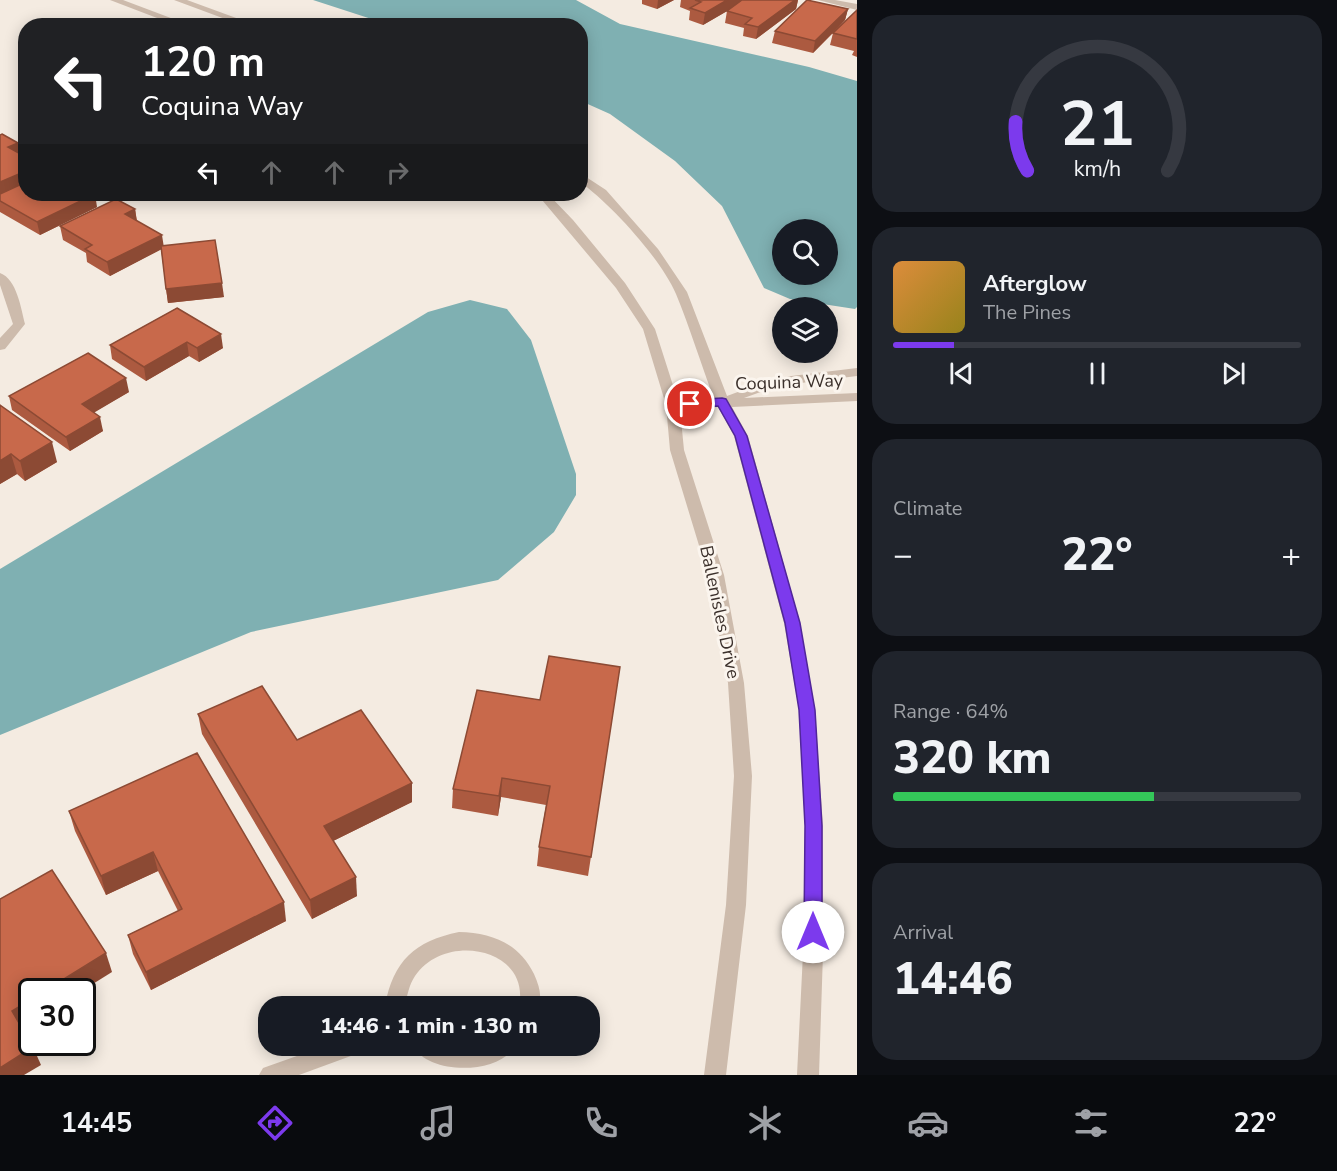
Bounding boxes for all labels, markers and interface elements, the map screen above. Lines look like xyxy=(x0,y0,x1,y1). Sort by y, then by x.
text: 120 m xyxy=(141,34,265,91)
icon: left xyxy=(42,42,120,120)
text: 21 xyxy=(1060,82,1134,167)
text: Coquina Way xyxy=(141,88,303,125)
text: km/h xyxy=(1073,154,1121,184)
icon: left xyxy=(192,156,225,189)
icon: ahead xyxy=(255,156,288,189)
icon: ahead xyxy=(318,156,351,189)
icon: right xyxy=(381,156,414,189)
map controls xyxy=(772,219,838,363)
button: search xyxy=(772,219,838,285)
text: Afterglow xyxy=(983,269,1087,299)
button: layers xyxy=(772,297,838,363)
text: The Pines xyxy=(983,299,1071,326)
icon: previous xyxy=(945,357,978,390)
icon: pause xyxy=(1081,357,1114,390)
icon: next xyxy=(1217,357,1250,390)
street label: Coquina Way xyxy=(735,368,844,396)
pin xyxy=(664,378,715,429)
icon: arrive xyxy=(673,387,706,420)
text: Climate xyxy=(893,495,962,522)
text: 22° xyxy=(1061,525,1133,586)
text: − xyxy=(893,533,913,578)
text: + xyxy=(1281,533,1301,578)
street label: Ballenisles Drive xyxy=(694,543,746,681)
text: Range · 64% xyxy=(893,698,1008,725)
text: 320 km xyxy=(893,728,1052,789)
position arrow xyxy=(781,900,845,964)
text: Arrival xyxy=(893,919,953,946)
text: 14:46 xyxy=(893,949,1013,1010)
speed limit sign: 30 xyxy=(18,978,96,1056)
text: 14:46 · 1 min · 130 m xyxy=(320,1011,538,1041)
icon: directions xyxy=(254,1102,296,1144)
icon: music xyxy=(417,1102,459,1144)
icon: phone xyxy=(580,1102,622,1144)
icon: climate xyxy=(744,1102,786,1144)
icon: car xyxy=(907,1102,949,1144)
icon: filters xyxy=(1070,1102,1112,1144)
text: 14:45 xyxy=(61,1105,132,1142)
text: 22° xyxy=(1234,1105,1276,1142)

